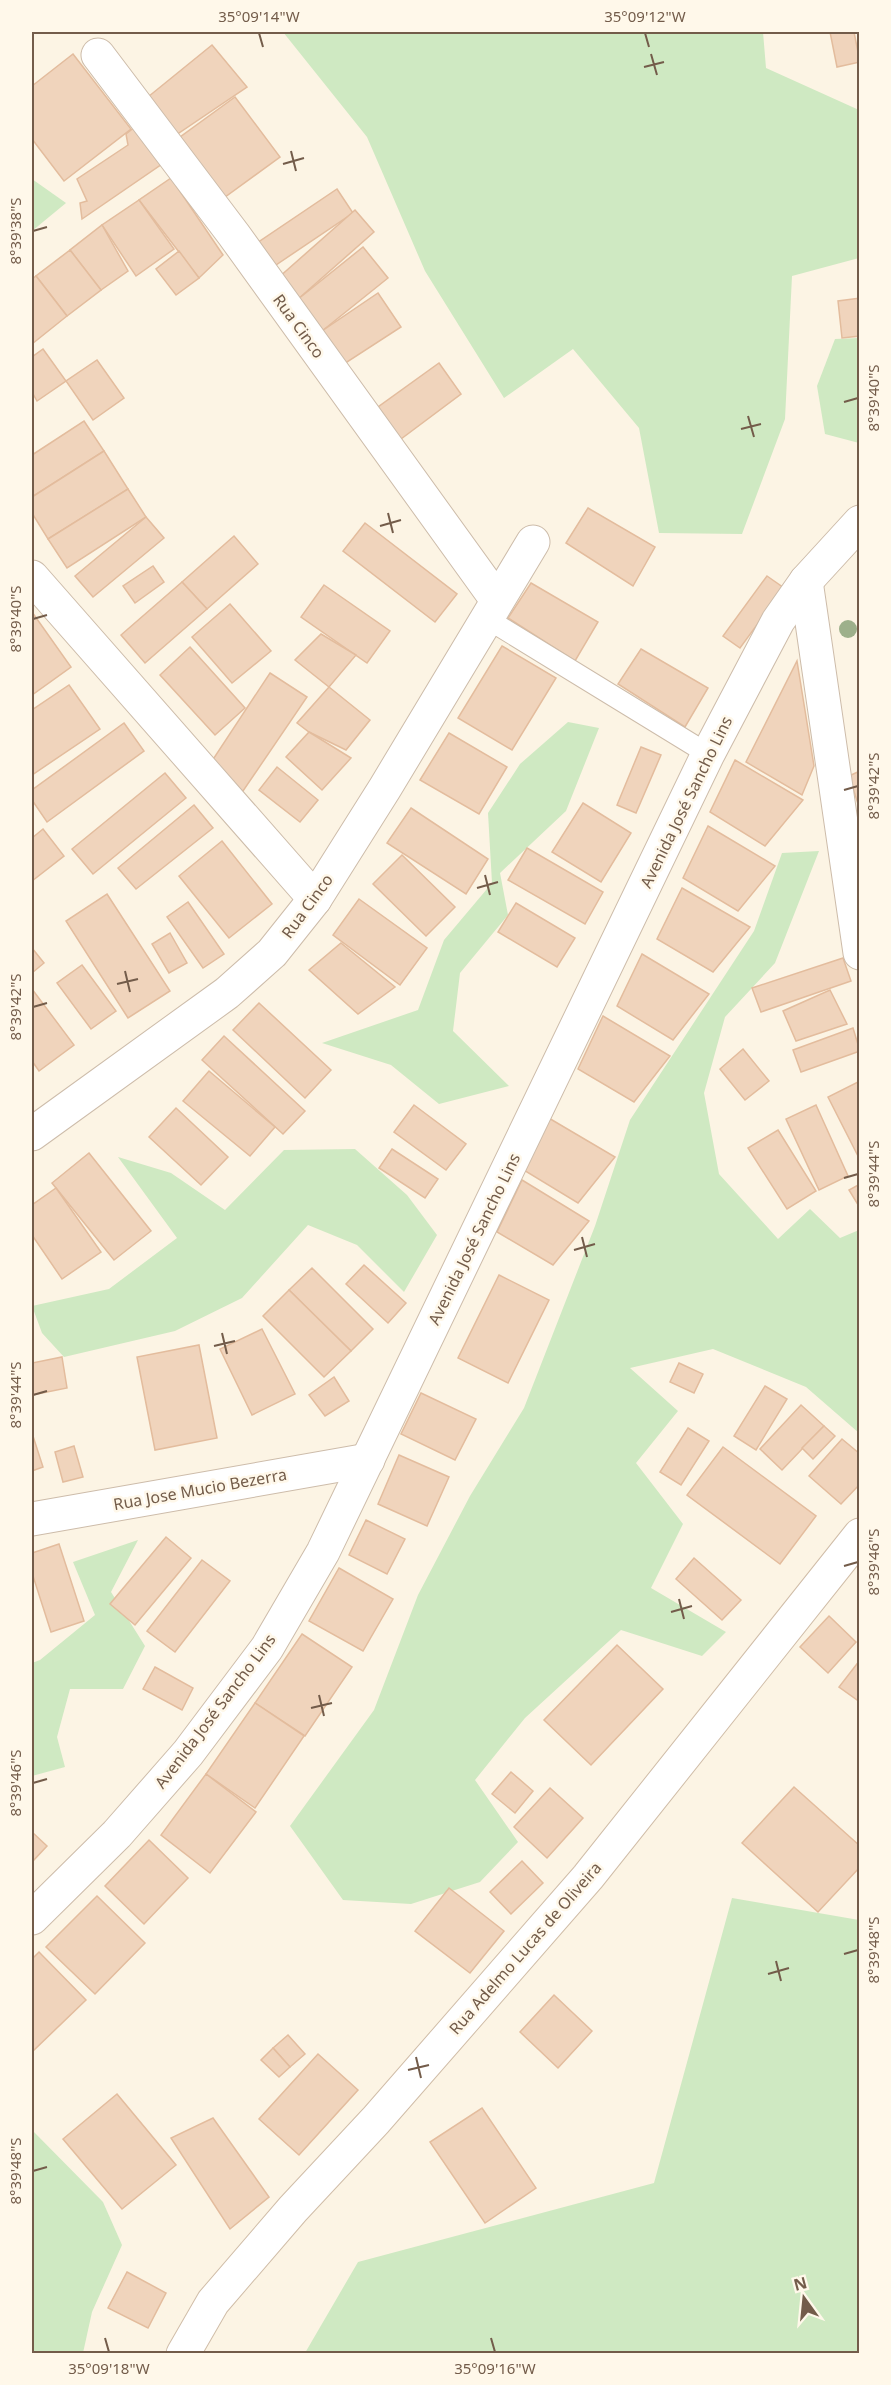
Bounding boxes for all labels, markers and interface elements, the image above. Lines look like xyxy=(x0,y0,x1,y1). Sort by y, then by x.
text: 35°09'14"W xyxy=(218,6,300,26)
text: 35°09'12"W xyxy=(604,6,686,26)
text: 8°39'38"S xyxy=(5,197,25,265)
street label: Rua Cinco xyxy=(268,289,330,363)
text: 8°39'40"S xyxy=(863,364,883,432)
text: 8°39'40"S xyxy=(5,585,25,653)
street label: Avenida José Sancho Lins xyxy=(635,713,737,891)
text: 8°39'42"S xyxy=(863,752,883,820)
street label: Rua Cinco xyxy=(276,869,338,943)
text: 8°39'42"S xyxy=(5,973,25,1041)
text: 8°39'44"S xyxy=(863,1140,883,1208)
street label: Avenida José Sancho Lins xyxy=(423,1150,525,1328)
text: 8°39'44"S xyxy=(5,1361,25,1429)
street label: Rua Jose Mucio Bezerra xyxy=(112,1463,288,1515)
text: 8°39'46"S xyxy=(863,1528,883,1596)
street label: Avenida José Sancho Lins xyxy=(150,1629,280,1793)
text: 8°39'46"S xyxy=(5,1749,25,1817)
street label: Rua Adelmo Lucas de Oliveira xyxy=(444,1857,606,2039)
text: 8°39'48"S xyxy=(863,1916,883,1984)
text: 8°39'48"S xyxy=(5,2137,25,2205)
north arrow xyxy=(774,2268,834,2328)
text: N xyxy=(791,2271,809,2296)
text: 35°09'18"W xyxy=(68,2358,150,2378)
text: 35°09'16"W xyxy=(454,2358,536,2378)

